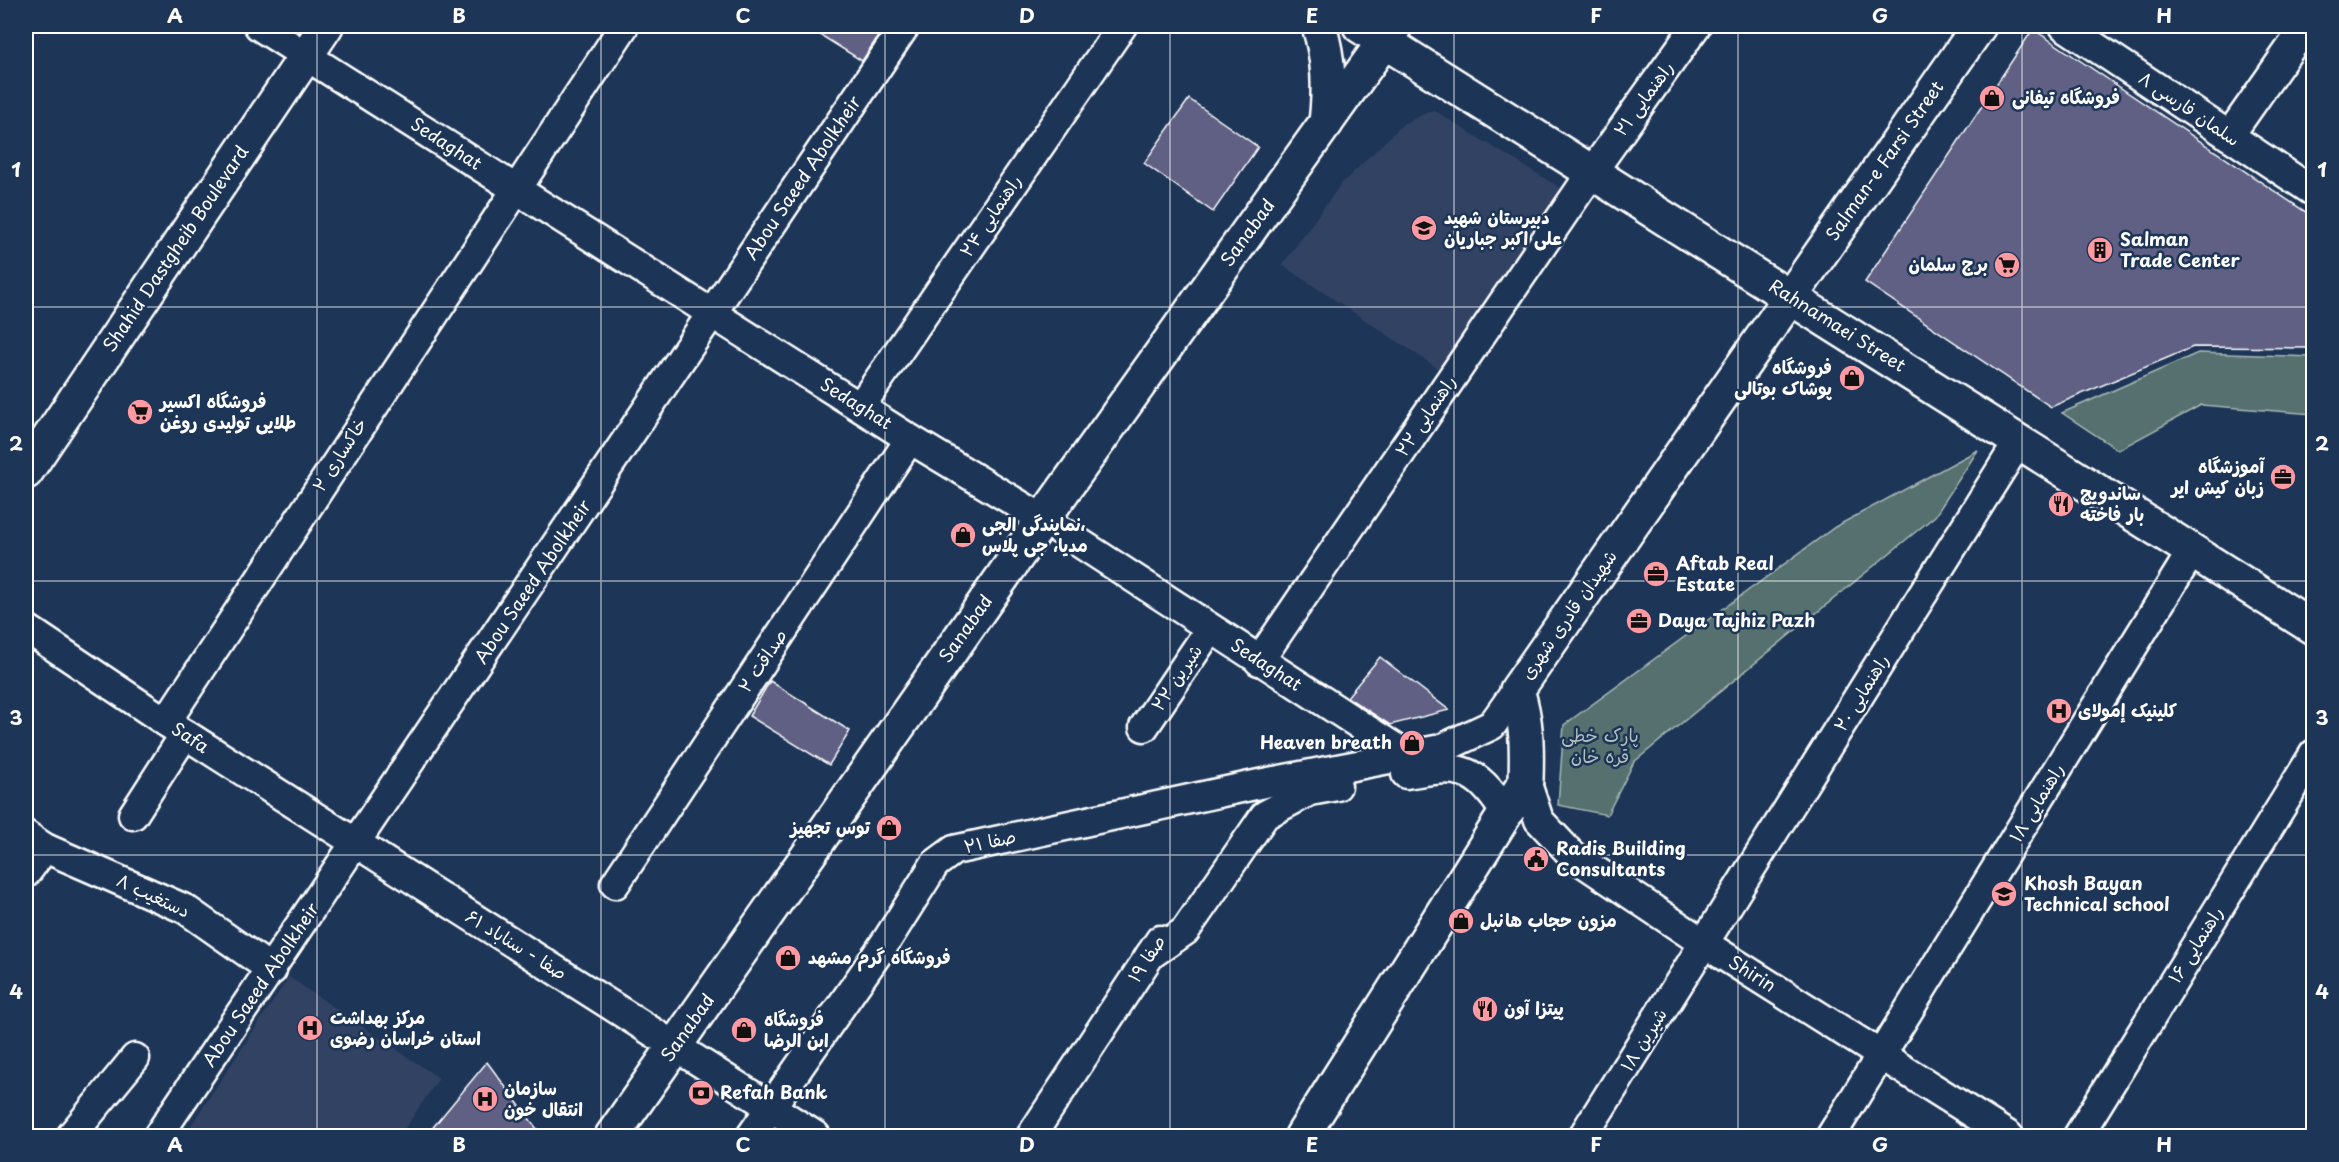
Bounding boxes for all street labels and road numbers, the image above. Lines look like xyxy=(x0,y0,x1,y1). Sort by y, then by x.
street label: راهنمایی ۲۱ xyxy=(1606,55,1679,141)
street label: سلمان فارسی ۸ xyxy=(2134,64,2246,152)
street label: Salman-e Farsi Street xyxy=(1818,75,1949,246)
street label: Abou Saeed Abolkheir xyxy=(737,89,867,265)
street label: Sedaghat xyxy=(406,110,488,176)
street label: Shahid Dastgheib Boulevard xyxy=(95,139,254,357)
street label: راهنمایی ۲۴ xyxy=(952,169,1027,262)
street label: Sanabad xyxy=(1213,193,1281,272)
street label: Rahnamaei Street xyxy=(1764,272,1912,378)
street label: راهنمایی ۲۲ xyxy=(1388,369,1462,461)
street label: Sedaghat xyxy=(816,370,898,435)
street label: خاکساری ۲ xyxy=(305,412,373,496)
street label: Abou Saeed Abolkheir xyxy=(467,493,597,669)
street label: شهیدان قادری شهری xyxy=(1513,544,1623,684)
street label: Sanabad xyxy=(931,589,998,668)
street label: صداقت ۲ xyxy=(731,623,793,697)
street label: Sedaghat xyxy=(1226,631,1308,697)
street label: شیرین ۲۲ xyxy=(1143,638,1208,716)
street label: راهنمایی ۲۰ xyxy=(1826,648,1895,736)
street label: Safa xyxy=(167,715,215,759)
street label: راهنمایی ۱۸ xyxy=(2002,758,2070,847)
street label: صفا ۲۱ xyxy=(961,822,1018,859)
street label: دستغیب ۸ xyxy=(112,866,195,923)
street label: Abou Saeed Abolkheir xyxy=(195,896,325,1072)
street label: راهنمایی ۱۶ xyxy=(2160,901,2229,988)
street label: صفا - سناباد ۶۱ xyxy=(461,902,573,986)
street label: صفا ۱۹ xyxy=(1120,929,1171,987)
street label: Shirin xyxy=(1724,948,1782,998)
street label: Sanabad xyxy=(653,988,720,1067)
street label: شیرین ۱۸ xyxy=(1613,1002,1673,1076)

